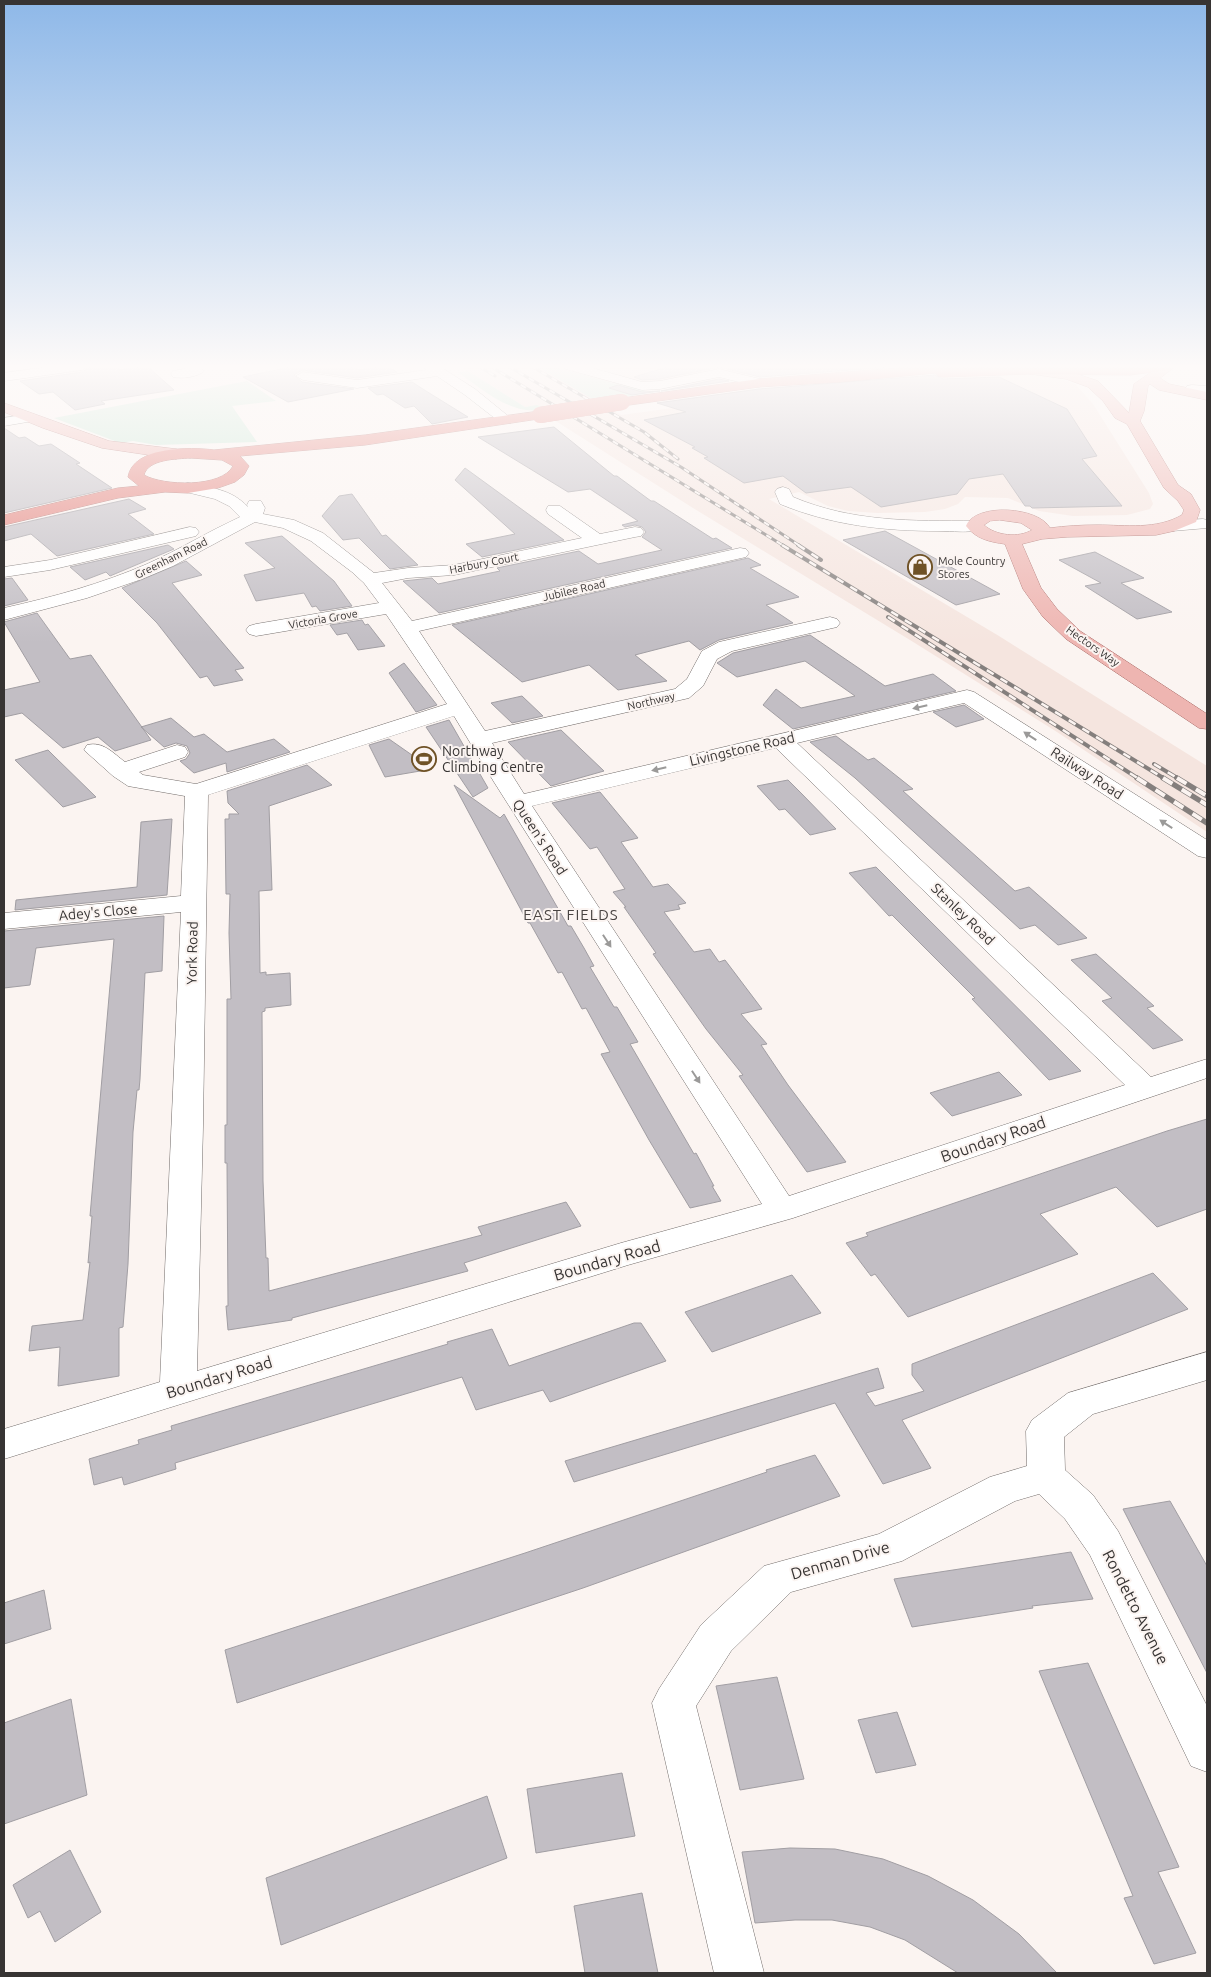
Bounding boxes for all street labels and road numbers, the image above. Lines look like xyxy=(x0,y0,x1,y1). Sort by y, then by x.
street label: Greenham Road xyxy=(133,535,209,581)
street label: Harbury Court xyxy=(448,550,520,576)
street label: Jubilee Road xyxy=(542,577,606,603)
street label: Victoria Grove xyxy=(287,607,359,631)
street label: Hectors Way xyxy=(1064,623,1122,669)
street label: Northway xyxy=(626,690,677,712)
street label: Livingstone Road xyxy=(688,729,796,769)
street label: Railway Road xyxy=(1048,744,1126,802)
street label: Queen's Road xyxy=(510,796,570,878)
street label: Stanley Road xyxy=(928,880,998,948)
street label: Adey's Close xyxy=(58,901,138,923)
street label: York Road xyxy=(183,921,201,985)
street label: Boundary Road xyxy=(938,1113,1048,1165)
street label: Boundary Road xyxy=(552,1236,662,1284)
street label: Boundary Road xyxy=(164,1352,274,1402)
street label: Denman Drive xyxy=(789,1537,891,1583)
street label: Rondetto Avenue xyxy=(1099,1547,1173,1667)

